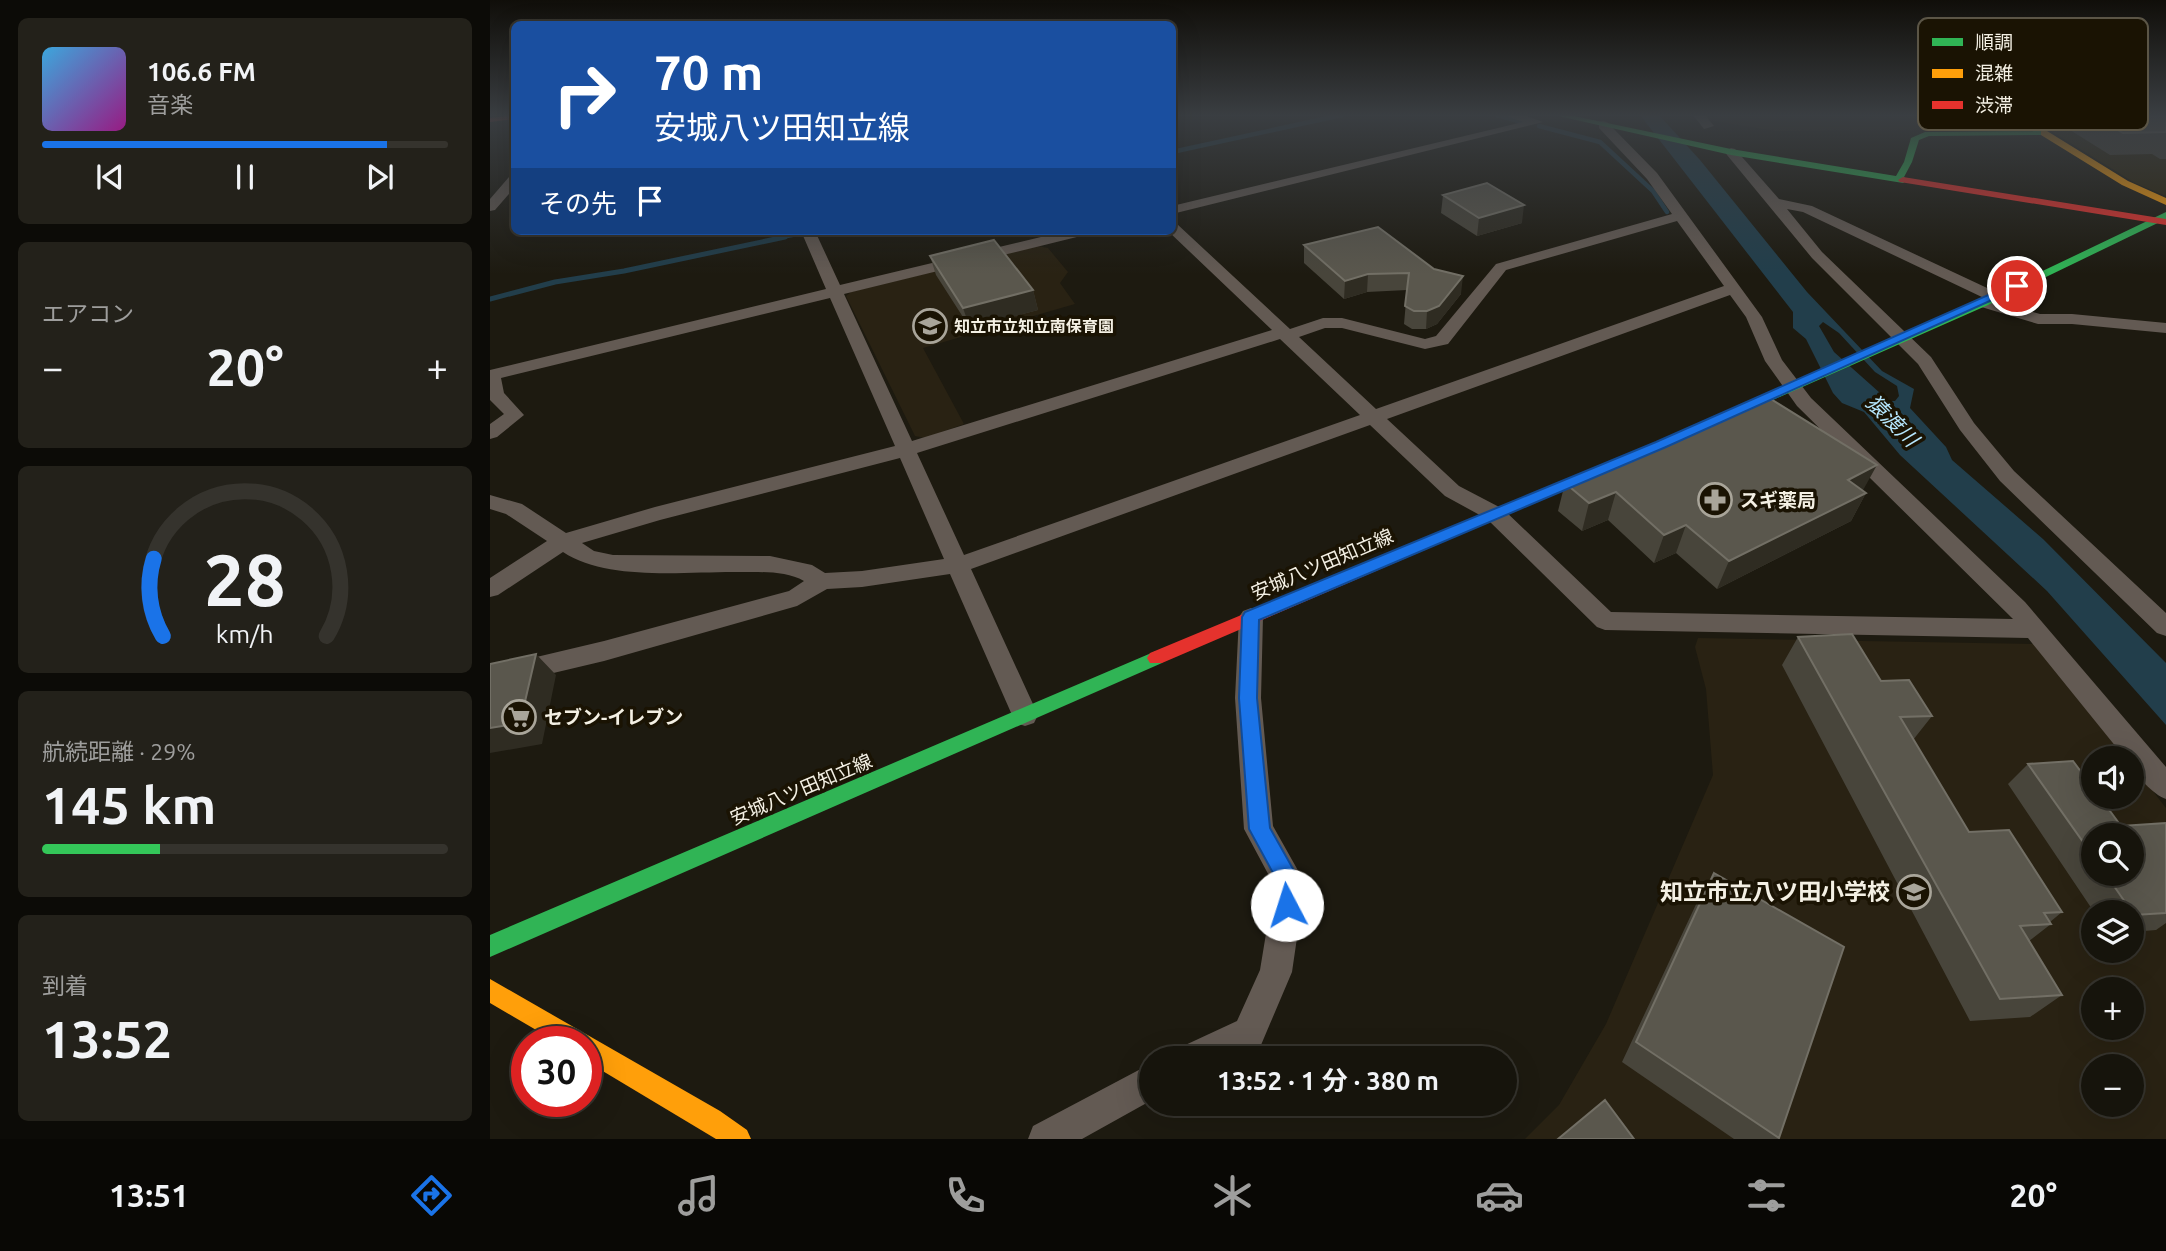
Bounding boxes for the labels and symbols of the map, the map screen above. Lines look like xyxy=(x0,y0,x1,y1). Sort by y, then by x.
legend xyxy=(1918,18,2148,130)
text: 順調 xyxy=(1975,31,2013,53)
text: 混雑 xyxy=(1975,62,2013,84)
text: 渋滞 xyxy=(1975,94,2013,116)
pin xyxy=(1987,256,2047,316)
school or university icon: 知立市立知立南保育園 xyxy=(911,307,949,345)
place label: 知立市立知立南保育園 xyxy=(954,317,1114,335)
water label: 猿渡川 xyxy=(1862,390,1925,452)
pharmacy icon: スギ薬局 xyxy=(1696,481,1734,519)
place label: スギ薬局 xyxy=(1740,489,1816,511)
street label: 安城八ツ田知立線 xyxy=(1248,524,1396,604)
supermarket icon: セブン-イレブン xyxy=(500,698,538,736)
place label: セブン-イレブン xyxy=(544,706,683,728)
street label: 安城八ツ田知立線 xyxy=(727,749,875,829)
position arrow xyxy=(1250,868,1324,942)
school or university icon: 知立市立八ツ田小学校 xyxy=(1895,873,1933,911)
place label: 知立市立八ツ田小学校 xyxy=(1660,879,1890,904)
speed limit sign: 30 xyxy=(511,1026,602,1117)

